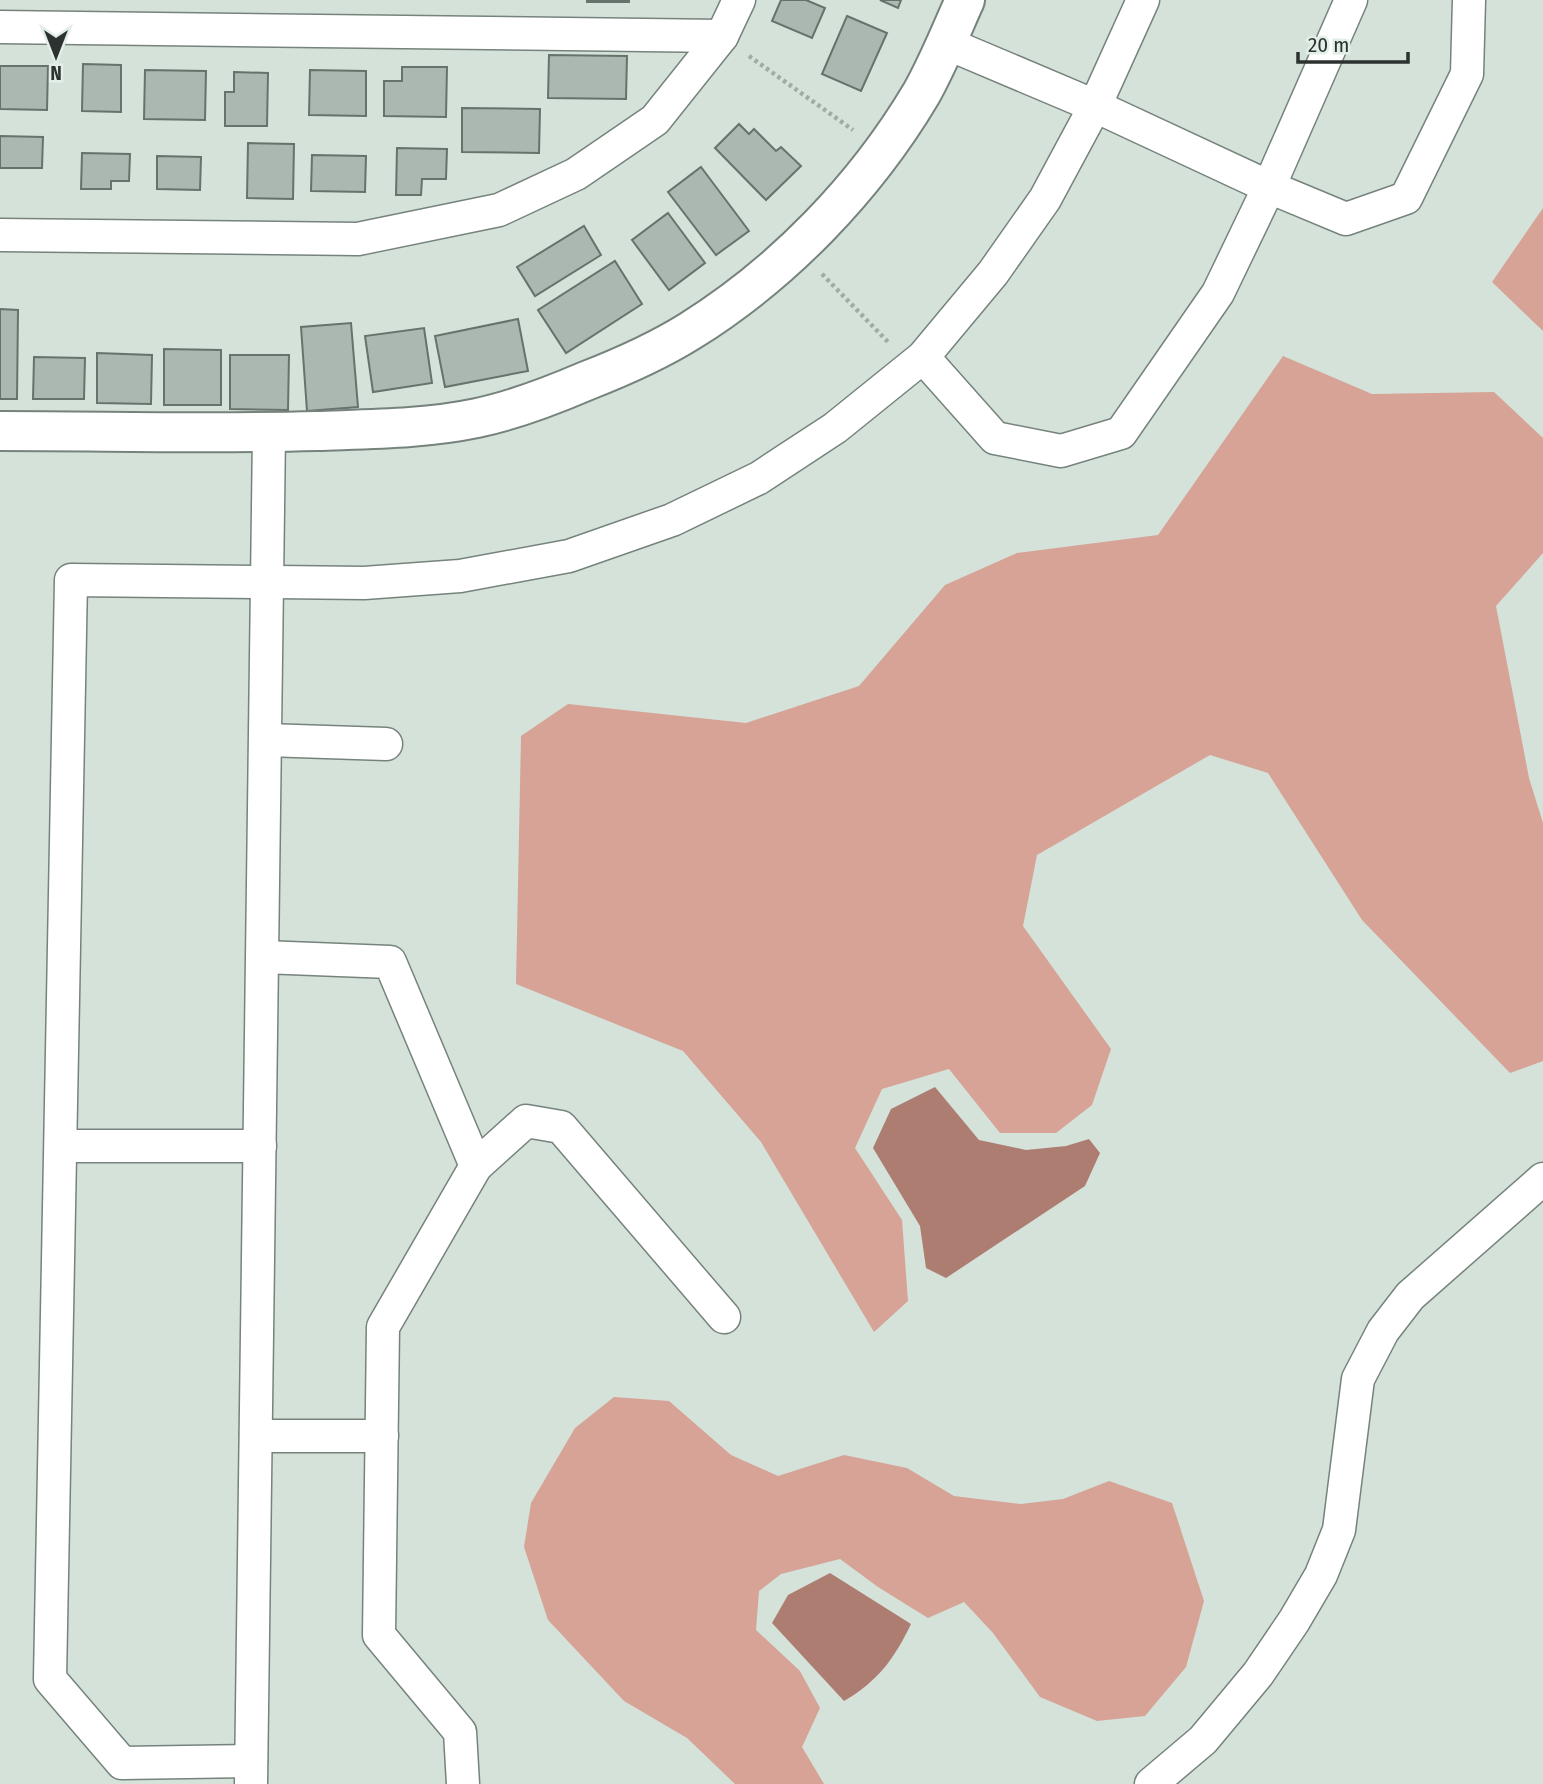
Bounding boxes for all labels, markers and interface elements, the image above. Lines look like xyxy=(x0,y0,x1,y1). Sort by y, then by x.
north arrow xyxy=(21,21,91,91)
scale bar xyxy=(1298,21,1408,65)
text: 20 m xyxy=(1308,32,1349,58)
text: N xyxy=(50,61,62,84)

